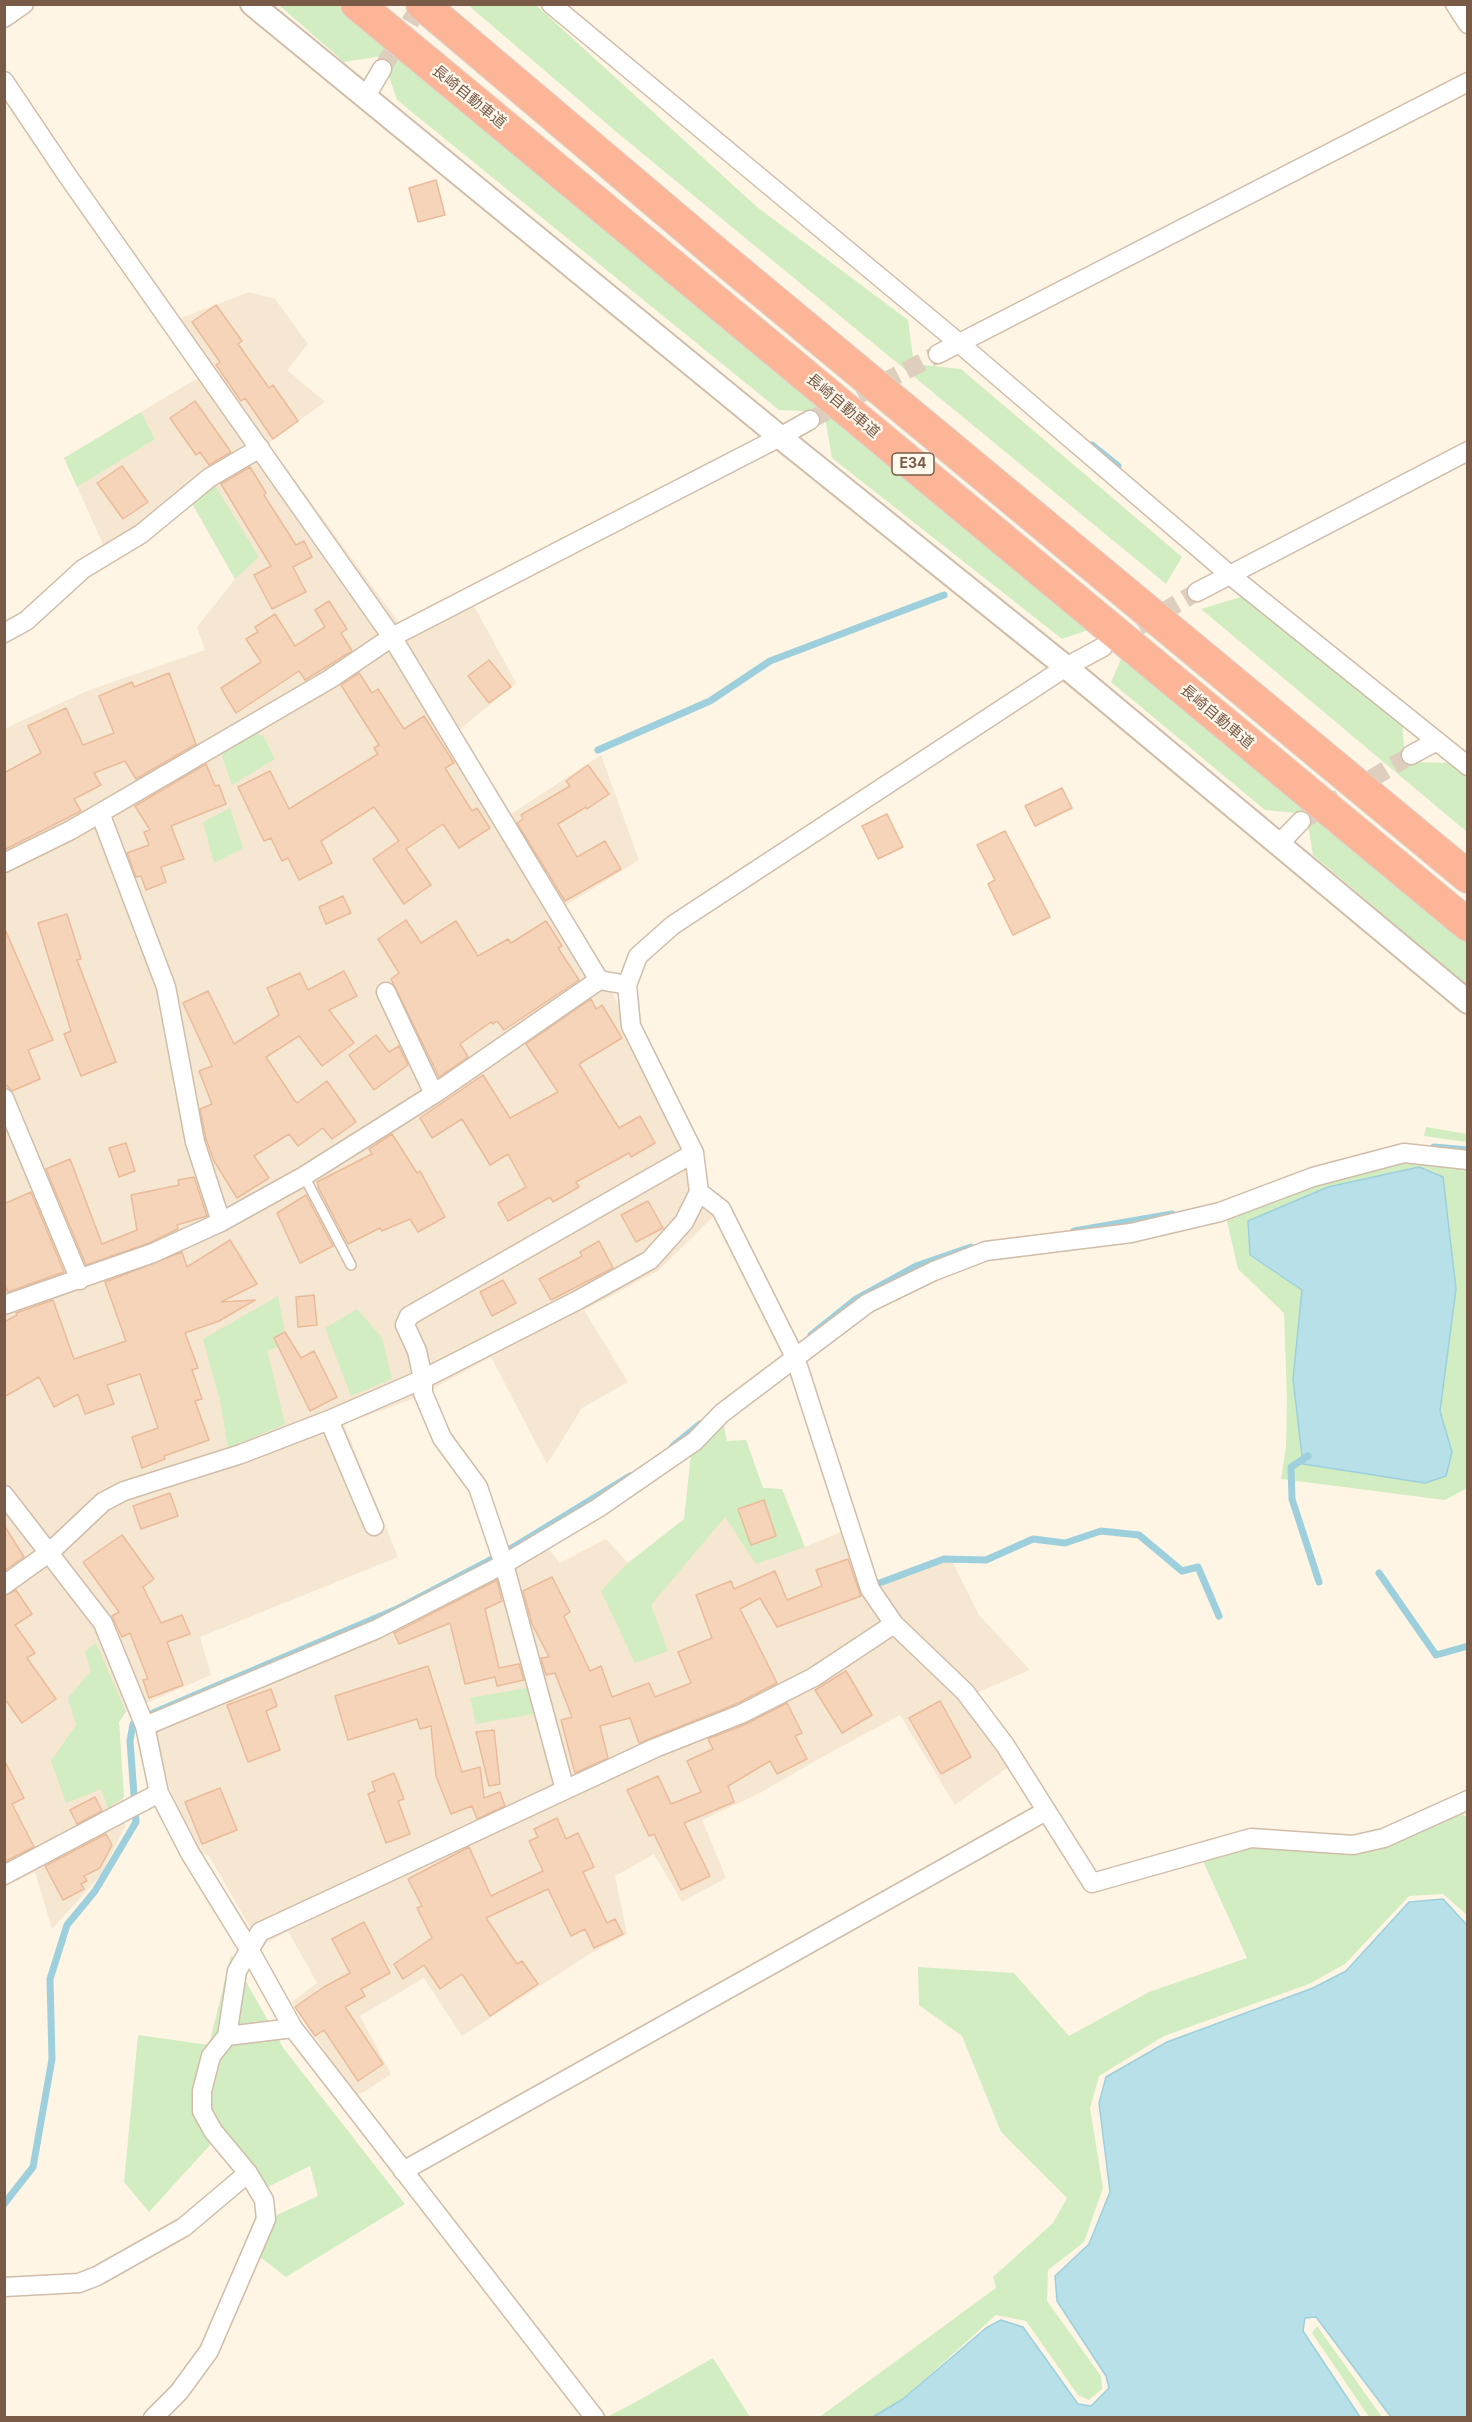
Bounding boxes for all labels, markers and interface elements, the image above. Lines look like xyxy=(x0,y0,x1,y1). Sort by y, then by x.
street label: 長崎自動車道 xyxy=(428,62,510,132)
street label: 長崎自動車道 xyxy=(803,370,883,442)
road number: E34 xyxy=(892,453,934,475)
street label: 長崎自動車道 xyxy=(1177,681,1257,753)

